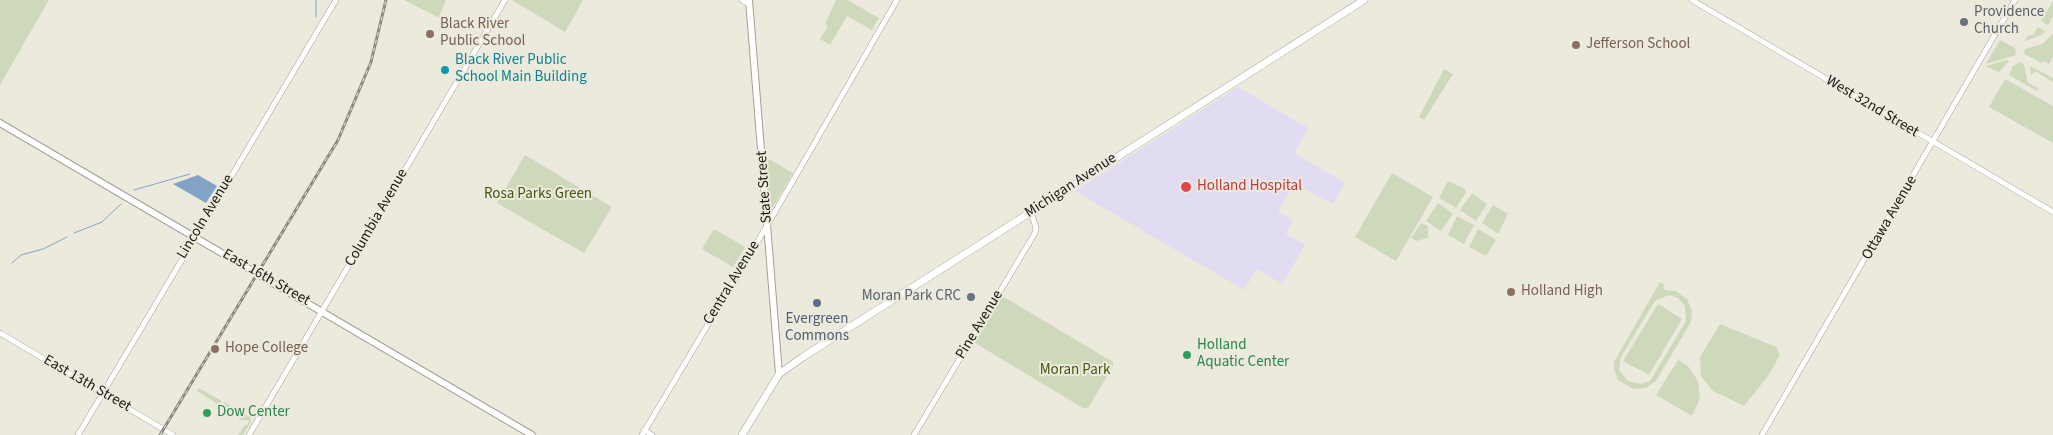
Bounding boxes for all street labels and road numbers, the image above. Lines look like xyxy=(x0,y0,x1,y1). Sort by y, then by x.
street label: West 32nd Street xyxy=(1822,72,1922,142)
street label: State Street xyxy=(753,150,777,224)
street label: Michigan Avenue xyxy=(1022,150,1120,222)
street label: Columbia Avenue xyxy=(342,166,412,270)
street label: Lincoln Avenue xyxy=(174,172,238,262)
street label: Ottawa Avenue xyxy=(1859,173,1921,263)
street label: Central Avenue xyxy=(700,238,764,328)
street label: East 16th Street xyxy=(219,246,313,310)
street label: Pine Avenue xyxy=(952,287,1008,363)
street label: East 13th Street xyxy=(40,352,134,416)

